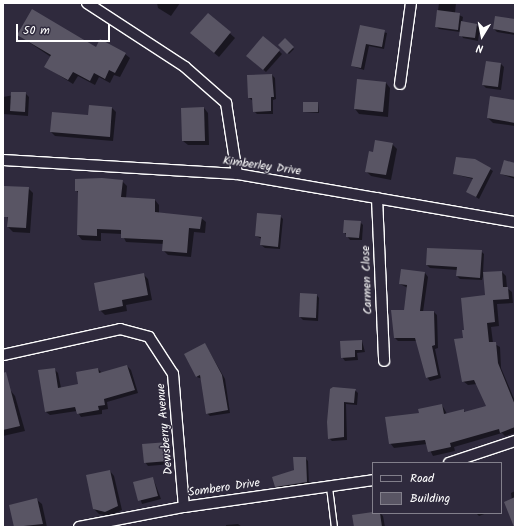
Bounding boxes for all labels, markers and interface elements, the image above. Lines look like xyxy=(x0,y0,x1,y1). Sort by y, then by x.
scale bar xyxy=(18,16,112,42)
north arrow xyxy=(462,16,502,56)
text: 50 m xyxy=(23,21,50,40)
text: N xyxy=(475,38,485,57)
street label: Kimberley Drive xyxy=(222,153,302,179)
street label: Carmen Close xyxy=(359,245,375,315)
street label: Dewsberry Avenue xyxy=(154,383,176,475)
legend xyxy=(372,462,502,514)
text: Road xyxy=(410,469,434,488)
street label: Sombero Drive xyxy=(187,476,261,500)
text: Building xyxy=(410,489,450,508)

